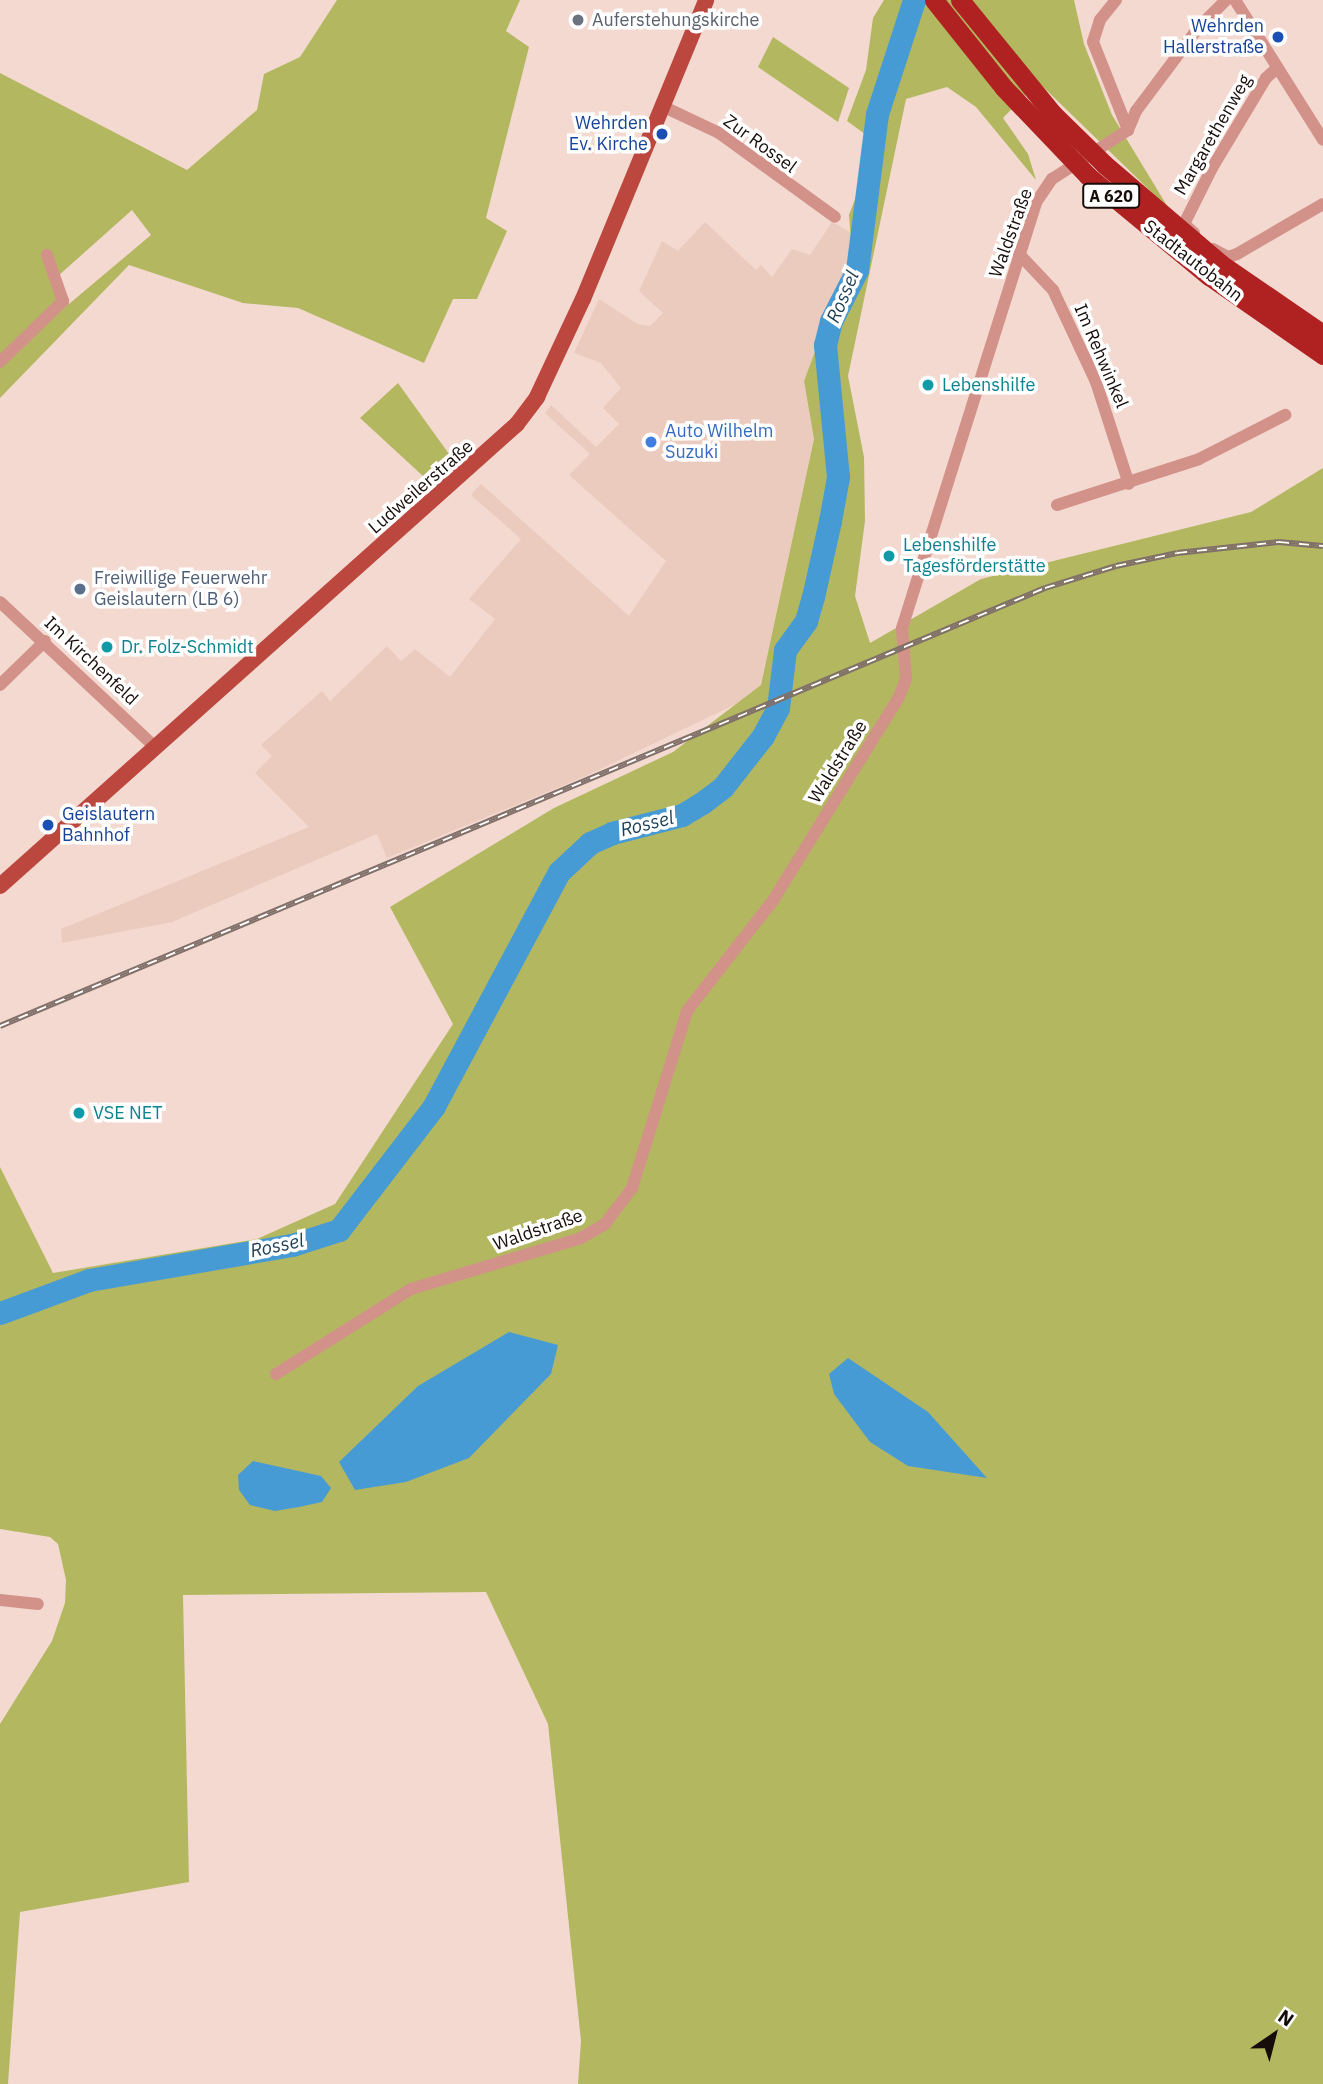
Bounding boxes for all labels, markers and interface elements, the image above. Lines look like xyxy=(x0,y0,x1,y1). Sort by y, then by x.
place label: Auferstehungskirche xyxy=(592,9,759,31)
marker: Auferstehungskirche xyxy=(570,12,586,28)
place label: Wehrden Hallerstraße xyxy=(1163,16,1264,58)
marker: Wehrden Hallerstraße xyxy=(1270,29,1286,45)
street label: Margarethenweg xyxy=(1170,71,1256,199)
street label: Zur Rossel xyxy=(719,110,801,178)
place label: Wehrden Ev. Kirche xyxy=(569,113,648,156)
marker: Wehrden Ev. Kirche xyxy=(654,126,670,142)
road number: A 620 xyxy=(1081,184,1141,208)
street label: Waldstraße xyxy=(985,185,1037,281)
street label: Stadtautobahn xyxy=(1139,216,1247,306)
water label: Rossel xyxy=(822,268,864,326)
street label: Im Rehwinkel xyxy=(1069,301,1133,411)
place label: Lebenshilfe xyxy=(942,374,1035,396)
marker: Lebenshilfe xyxy=(920,377,936,393)
place label: Auto Wilhelm Suzuki xyxy=(665,421,773,464)
marker: Auto Wilhelm Suzuki xyxy=(643,434,659,450)
street label: Ludweilerstraße xyxy=(364,436,478,538)
place label: Lebenshilfe Tagesförderstätte xyxy=(903,535,1046,578)
marker: Lebenshilfe Tagesförderstätte xyxy=(881,548,897,564)
place label: Freiwillige Feuerwehr Geislautern (LB 6) xyxy=(94,568,267,610)
marker: Freiwillige Feuerwehr Geislautern (LB 6) xyxy=(72,581,88,597)
street label: Im Kirchenfeld xyxy=(40,612,142,710)
place label: Dr. Folz-Schmidt xyxy=(121,636,253,658)
marker: Dr. Folz-Schmidt xyxy=(99,639,115,655)
street label: Waldstraße xyxy=(804,717,872,807)
place label: Geislautern Bahnhof xyxy=(62,804,155,846)
water label: Rossel xyxy=(618,806,676,842)
marker: Geislautern Bahnhof xyxy=(40,817,56,833)
place label: VSE NET xyxy=(93,1102,162,1124)
marker: VSE NET xyxy=(71,1105,87,1121)
street label: Waldstraße xyxy=(490,1205,586,1255)
water label: Rossel xyxy=(248,1229,306,1263)
north arrow xyxy=(1239,2000,1309,2070)
text: N xyxy=(1274,2004,1299,2032)

